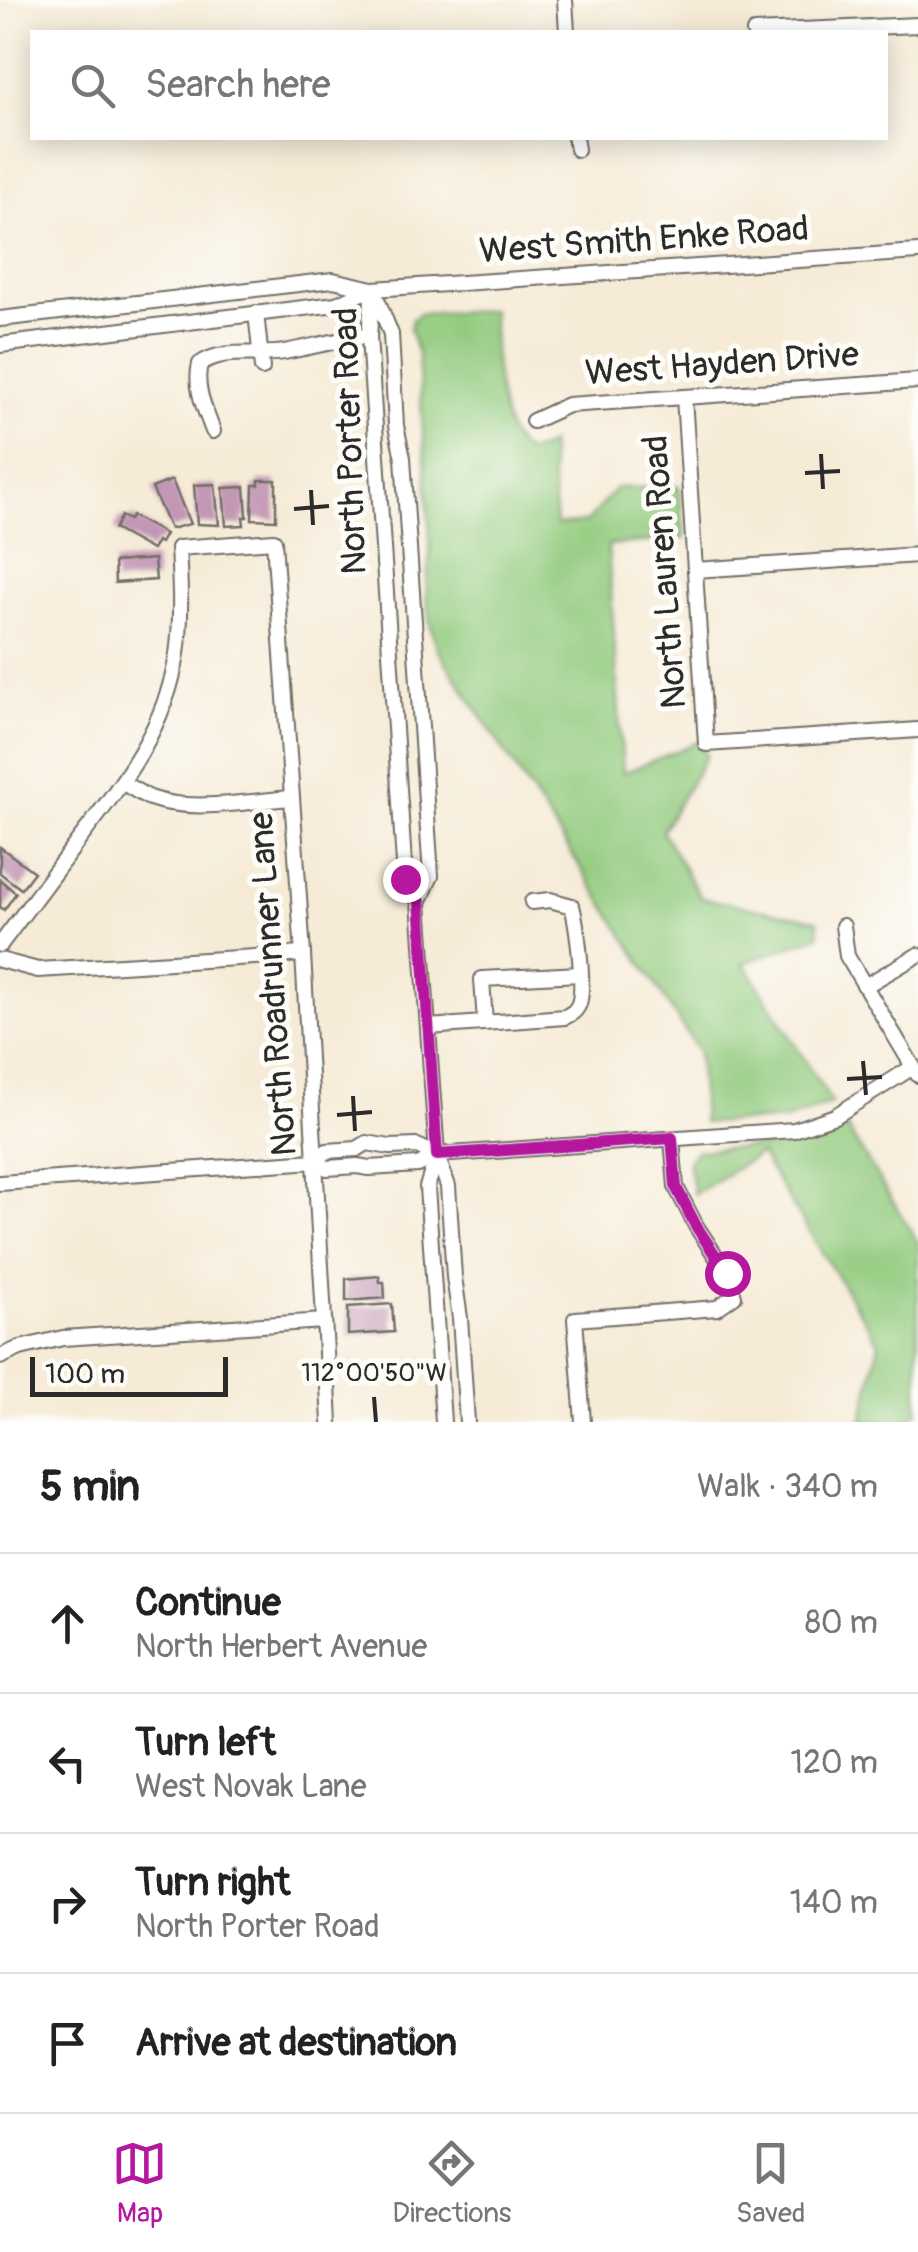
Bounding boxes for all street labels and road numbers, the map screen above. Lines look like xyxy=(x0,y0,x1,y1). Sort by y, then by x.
street label: West Smith Enke Road xyxy=(478,207,810,273)
street label: North Porter Road xyxy=(323,307,377,575)
street label: West Hayden Drive xyxy=(584,332,860,396)
street label: North Lauren Road xyxy=(633,434,697,710)
street label: North Roadrunner Lane xyxy=(239,811,307,1157)

